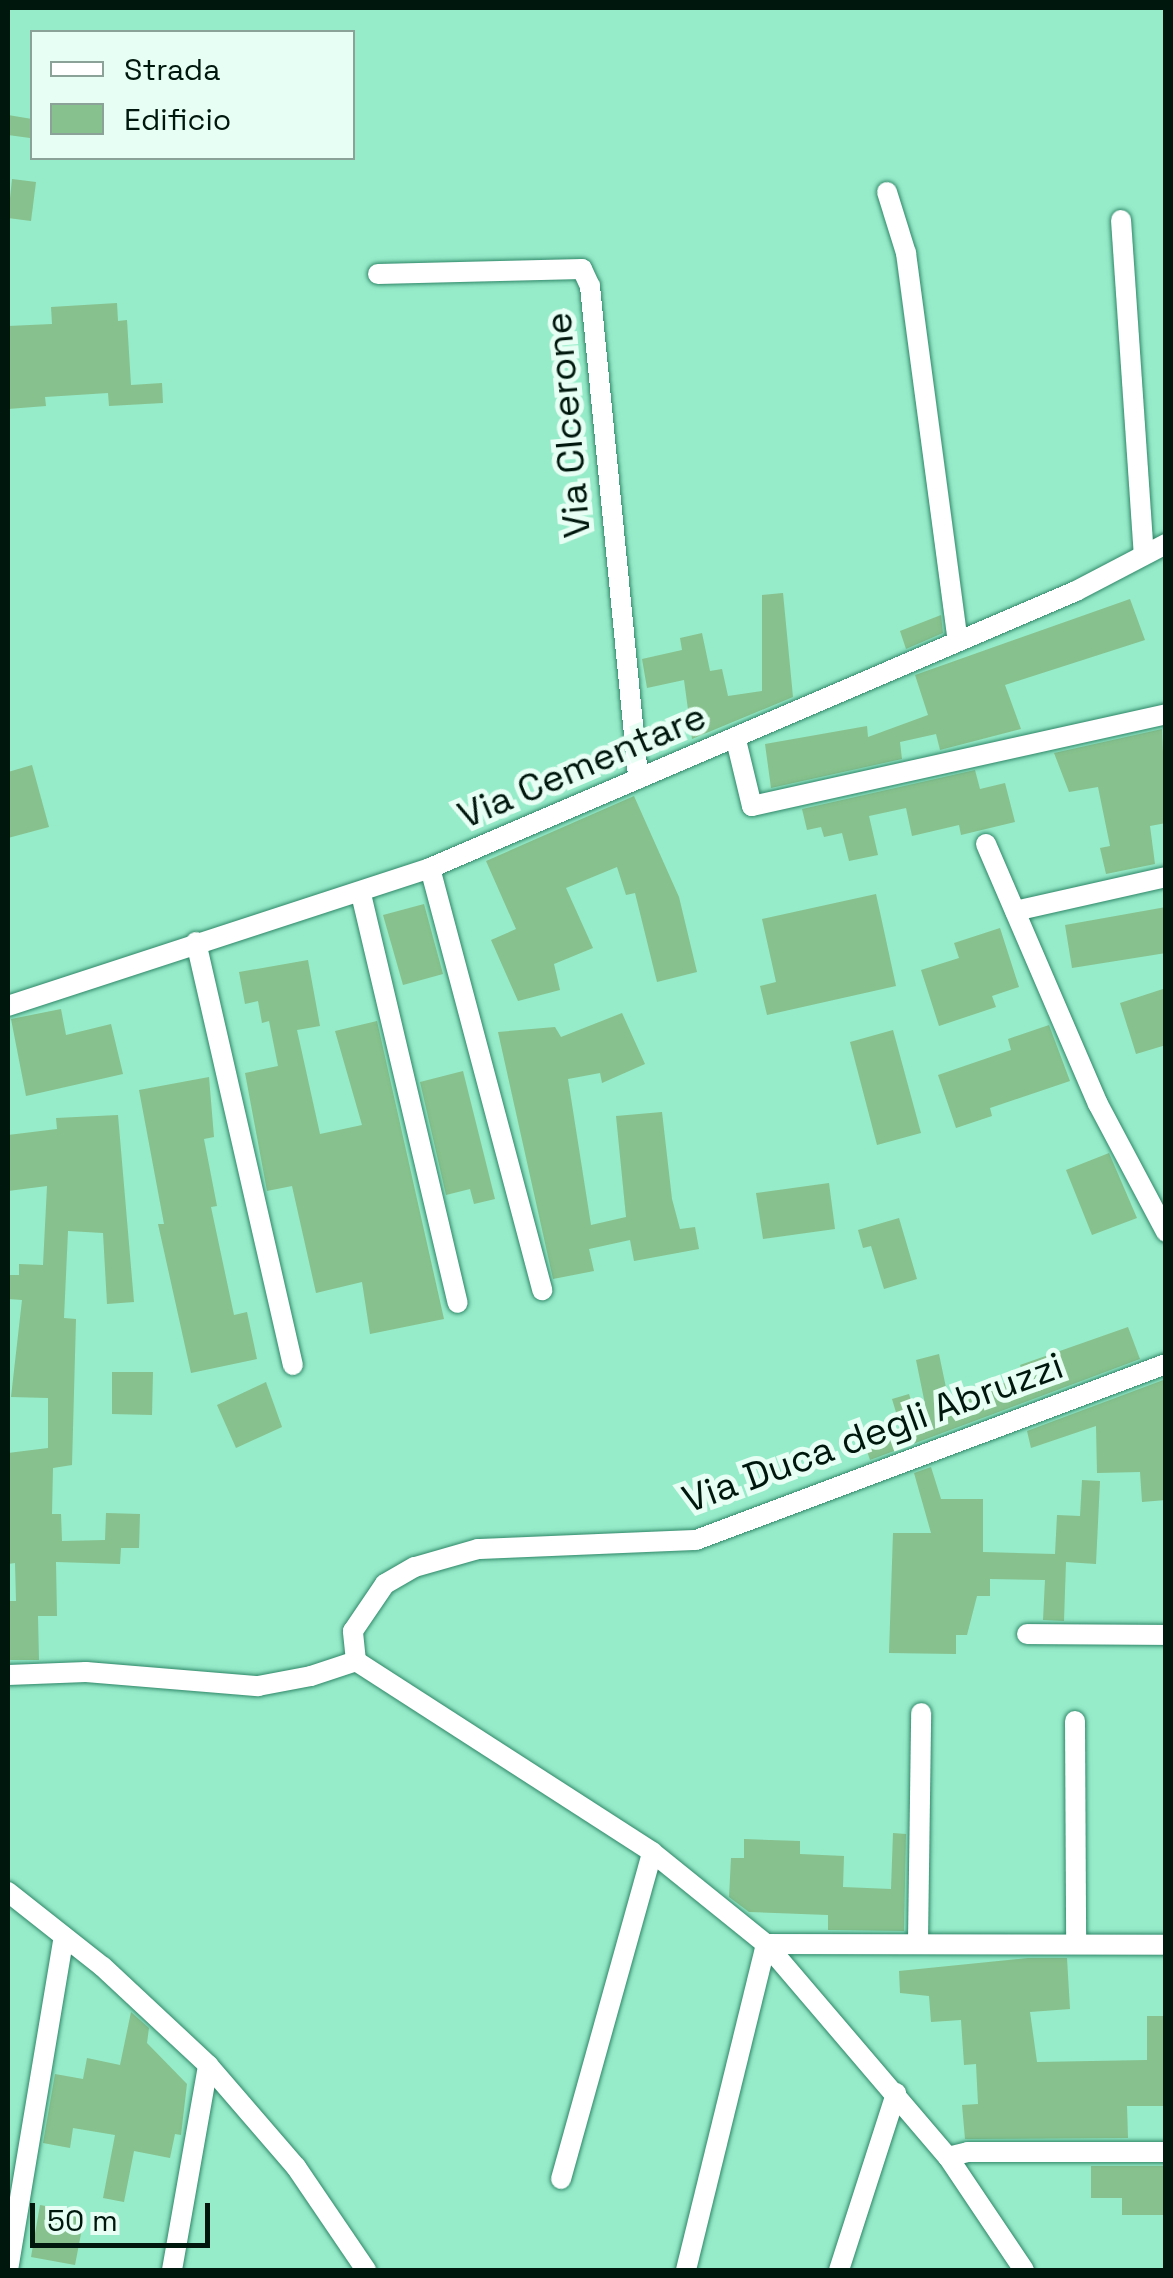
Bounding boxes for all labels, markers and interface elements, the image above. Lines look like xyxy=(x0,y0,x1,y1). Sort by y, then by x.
legend xyxy=(30,30,355,160)
text: Strada xyxy=(124,50,220,89)
text: Edificio xyxy=(124,100,231,139)
street label: Via CIcerone xyxy=(535,310,601,540)
street label: Via Cementare xyxy=(451,693,713,839)
street label: Via Duca degli Abruzzi xyxy=(676,1343,1070,1523)
scale bar xyxy=(35,2183,215,2245)
text: 50 m xyxy=(47,2201,118,2240)

